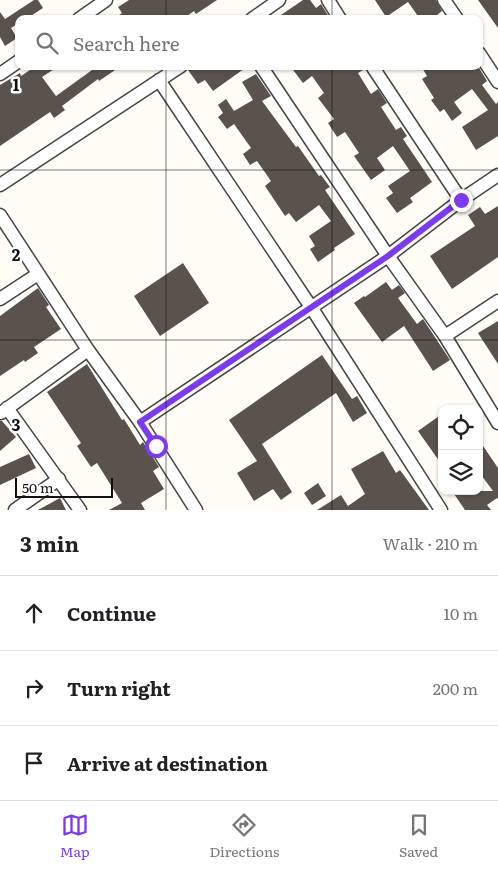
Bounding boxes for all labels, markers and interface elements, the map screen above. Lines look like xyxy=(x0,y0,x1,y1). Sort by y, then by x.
search box xyxy=(15,15,483,70)
icon: search xyxy=(33,29,61,57)
text: Search here xyxy=(73,29,180,57)
text: 1 xyxy=(13,72,20,96)
route end xyxy=(450,189,473,212)
text: 2 xyxy=(12,242,21,266)
map controls xyxy=(438,405,483,495)
button: locate xyxy=(438,405,483,450)
text: 3 xyxy=(12,412,21,436)
route start xyxy=(145,435,168,458)
button: layers xyxy=(438,450,483,495)
scale bar xyxy=(15,475,112,498)
text: 50 m xyxy=(22,477,54,497)
text: 3 min xyxy=(20,527,79,558)
text: Walk · 210 m xyxy=(383,531,478,555)
icon: ahead xyxy=(20,599,48,627)
text: Continue xyxy=(67,599,156,627)
text: 10 m xyxy=(444,601,478,625)
icon: right xyxy=(20,674,48,702)
text: Turn right xyxy=(67,674,171,702)
text: 200 m xyxy=(433,676,478,700)
icon: arrive xyxy=(20,749,48,777)
text: Arrive at destination xyxy=(67,749,268,777)
tab: Map xyxy=(60,811,90,861)
tab: Directions xyxy=(209,811,279,861)
tab: Saved xyxy=(399,811,438,861)

